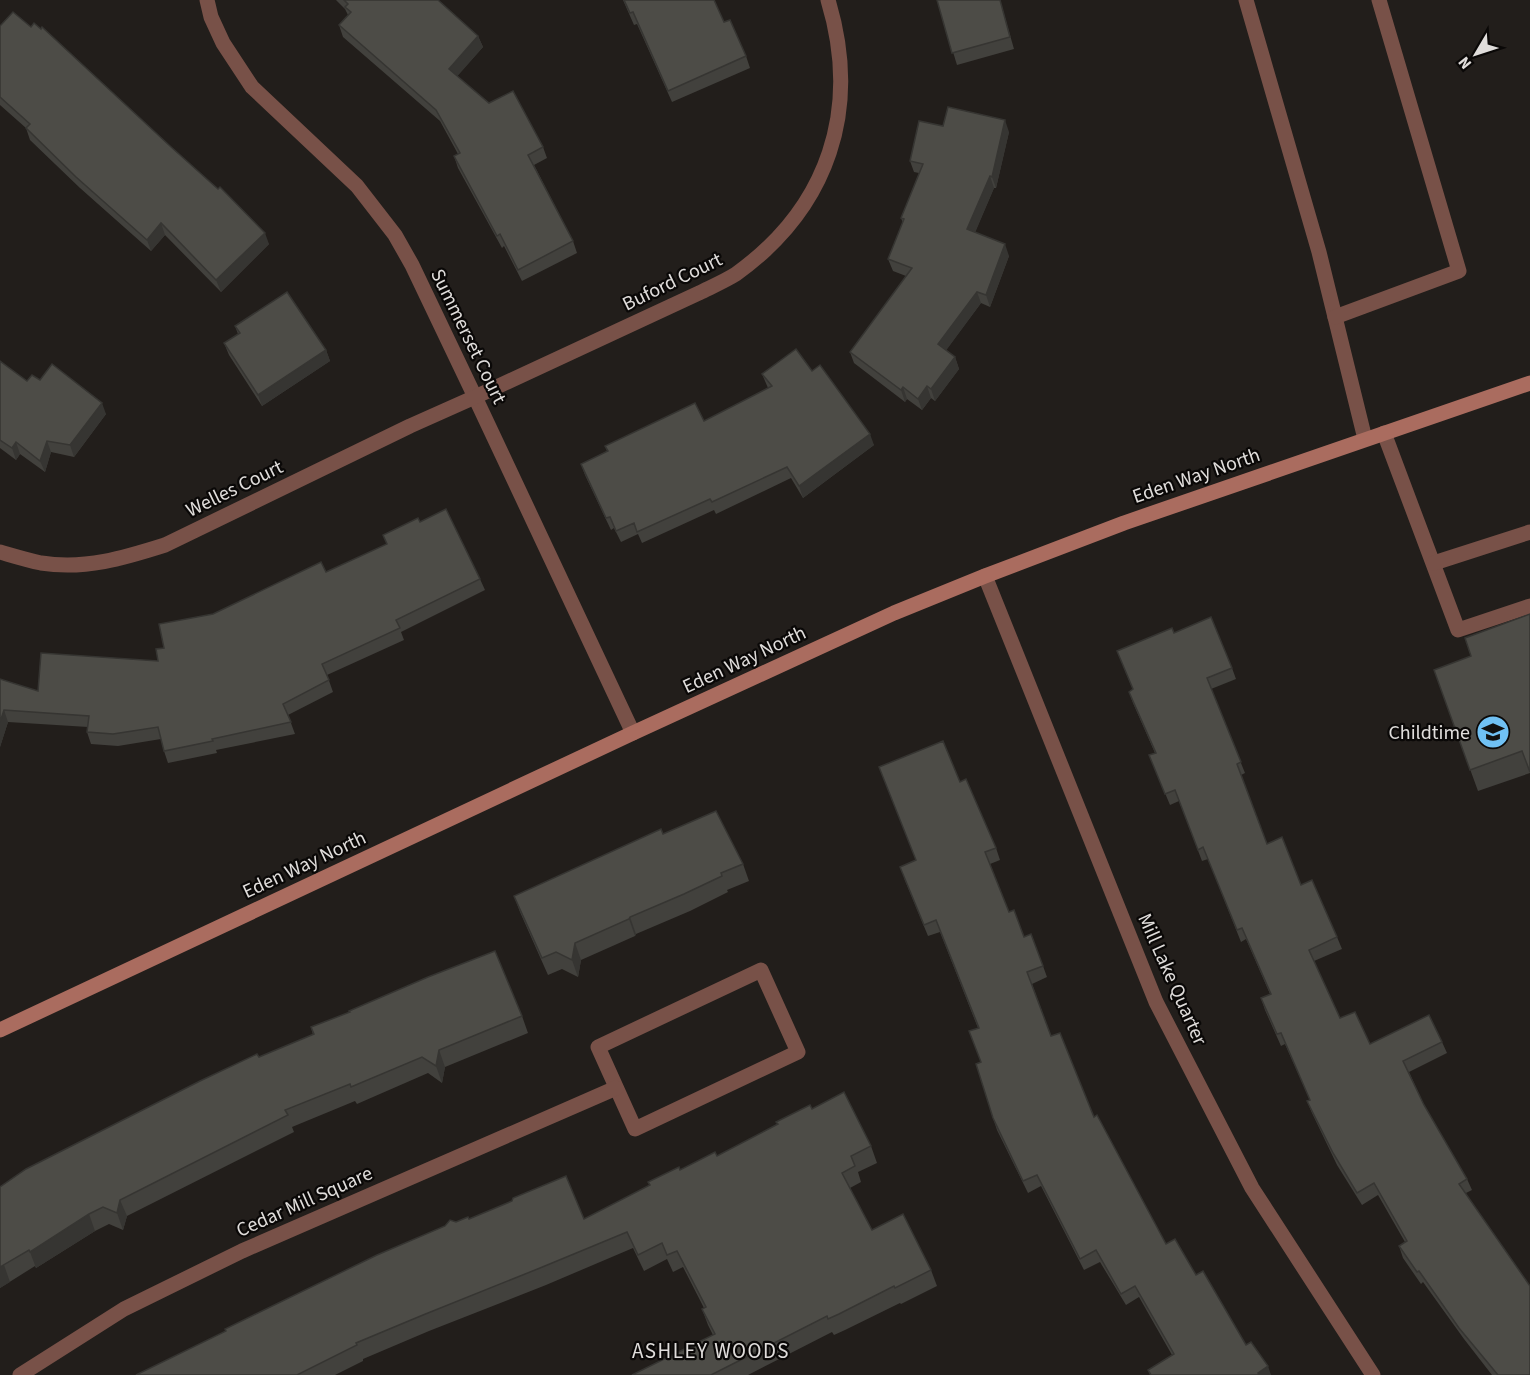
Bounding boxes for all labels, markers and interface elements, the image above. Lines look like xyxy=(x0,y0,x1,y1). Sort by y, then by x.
north arrow xyxy=(1446,24,1506,84)
text: N xyxy=(1453,52,1477,74)
street label: Buford Court xyxy=(618,246,727,318)
street label: Summerset Court xyxy=(423,264,513,409)
street label: Eden Way North xyxy=(1129,441,1264,511)
street label: Welles Court xyxy=(181,453,288,524)
street label: Eden Way North xyxy=(678,619,811,701)
school or university icon: Childtime xyxy=(1475,714,1511,750)
place label: Childtime xyxy=(1388,719,1470,747)
street label: Eden Way North xyxy=(238,824,371,906)
street label: Mill Lake Quarter xyxy=(1131,909,1214,1050)
street label: Cedar Mill Square xyxy=(232,1159,377,1245)
district label: ASHLEY WOODS xyxy=(632,1336,790,1366)

